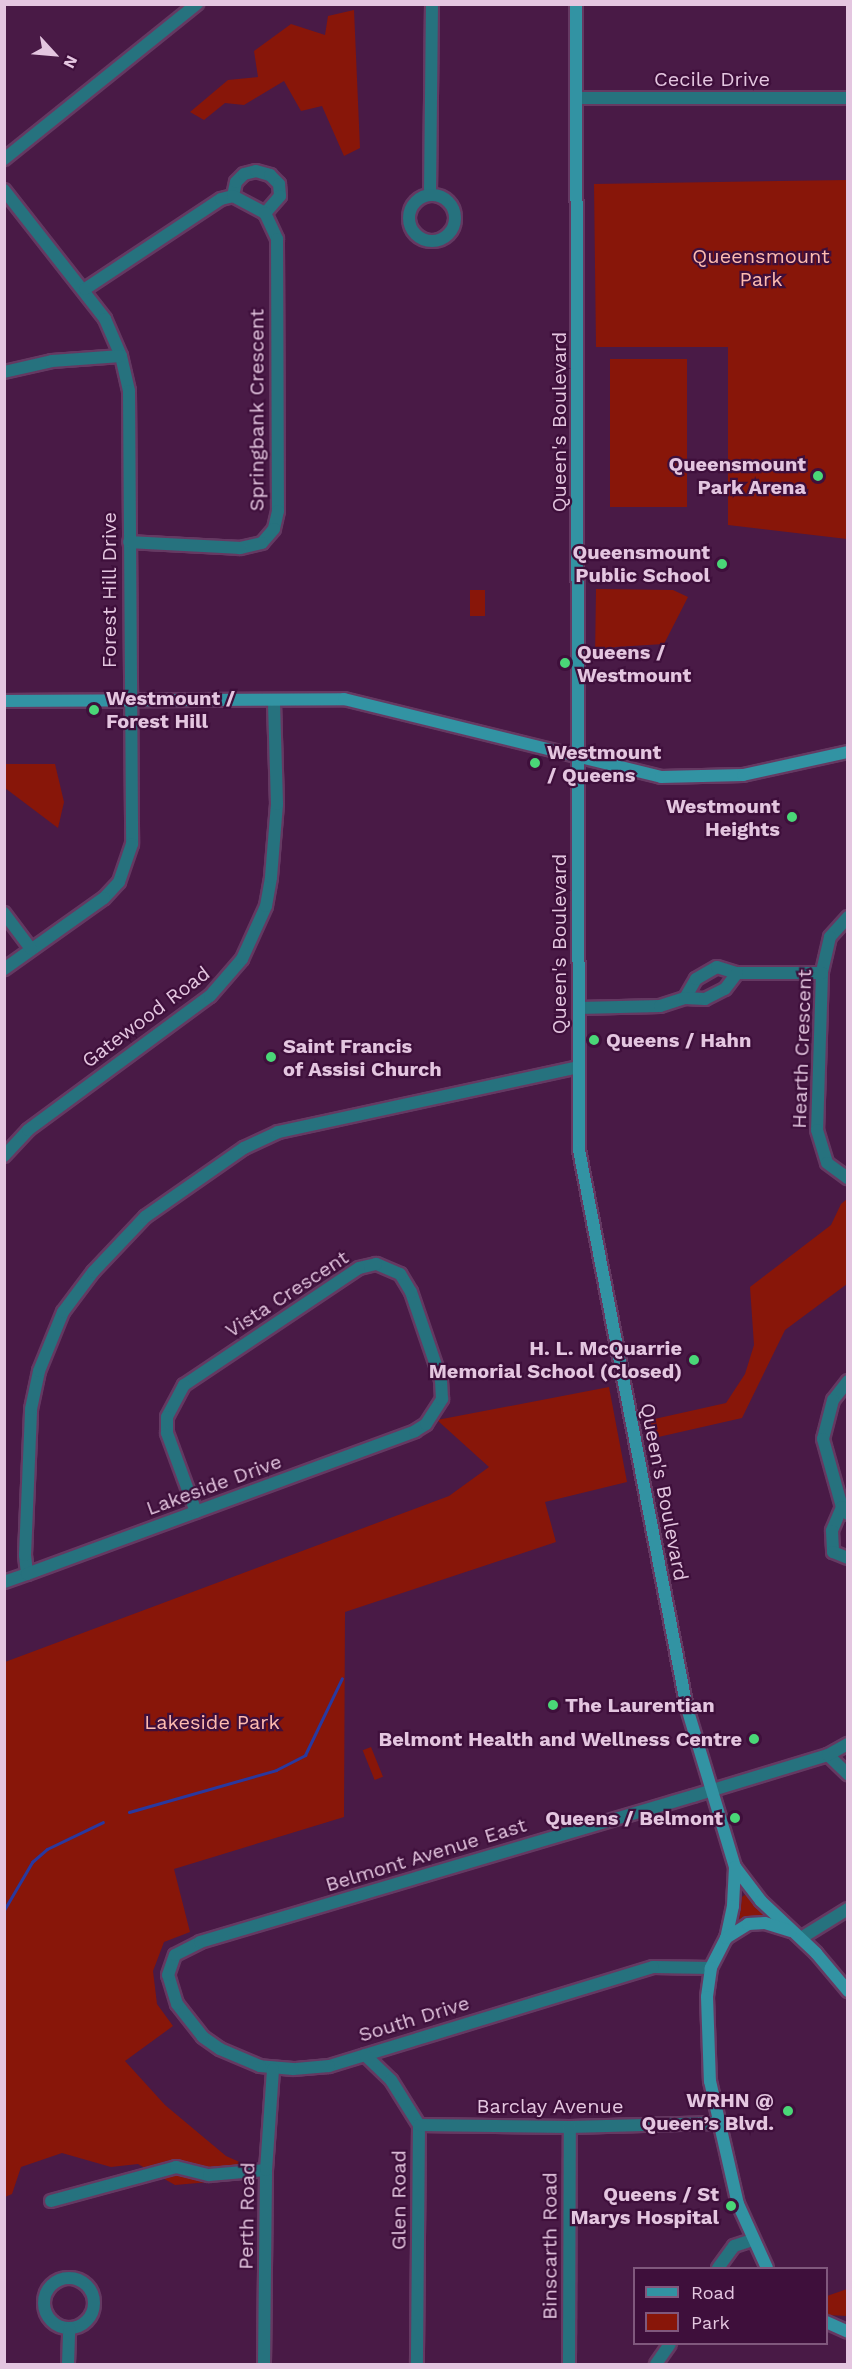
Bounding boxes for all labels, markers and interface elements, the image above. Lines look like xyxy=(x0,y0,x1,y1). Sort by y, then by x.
north arrow xyxy=(24,24,84,84)
text: N xyxy=(59,53,82,72)
street label: Cecile Drive xyxy=(654,67,770,91)
park label: Queensmount Park xyxy=(692,244,830,291)
street label: Springbank Crescent xyxy=(245,308,269,512)
street label: Queen's Boulevard xyxy=(547,332,571,512)
place label: Queensmount Park Arena xyxy=(668,452,806,499)
marker: Queensmount Park Arena xyxy=(811,469,825,483)
street label: Forest Hill Drive xyxy=(97,511,121,669)
place label: Queensmount Public School xyxy=(572,540,710,587)
marker: Queensmount Public School xyxy=(715,557,729,571)
place label: Queens / Westmount xyxy=(577,640,691,687)
marker: Queens / Westmount xyxy=(558,656,572,670)
place label: Westmount / Forest Hill xyxy=(106,686,235,733)
marker: Westmount / Forest Hill xyxy=(87,703,101,717)
place label: Westmount / Queens xyxy=(547,740,661,787)
marker: Westmount / Queens xyxy=(528,756,542,770)
place label: Westmount Heights xyxy=(666,794,780,841)
marker: Westmount Heights xyxy=(785,810,799,824)
street label: Queen's Boulevard xyxy=(547,854,571,1034)
street label: Gatewood Road xyxy=(77,961,215,1073)
street label: Hearth Crescent xyxy=(787,969,817,1129)
place label: Queens / Hahn xyxy=(606,1028,751,1052)
marker: Queens / Hahn xyxy=(587,1033,601,1047)
place label: Saint Francis of Assisi Church xyxy=(283,1034,442,1081)
marker: Saint Francis of Assisi Church xyxy=(264,1050,278,1064)
street label: Vista Crescent xyxy=(221,1245,353,1343)
place label: H. L. McQuarrie Memorial School (Closed) xyxy=(428,1336,682,1383)
marker: H. L. McQuarrie Memorial School (Closed) xyxy=(687,1353,701,1367)
street label: Queen's Boulevard xyxy=(635,1401,693,1583)
street label: Lakeside Drive xyxy=(143,1449,285,1521)
place label: The Laurentian xyxy=(565,1693,715,1717)
marker: The Laurentian xyxy=(546,1698,560,1712)
park label: Lakeside Park xyxy=(144,1710,280,1734)
place label: Belmont Health and Wellness Centre xyxy=(378,1727,742,1751)
marker: Belmont Health and Wellness Centre xyxy=(747,1732,761,1746)
place label: Queens / Belmont xyxy=(545,1806,723,1830)
marker: Queens / Belmont xyxy=(728,1811,742,1825)
street label: Belmont Avenue East xyxy=(322,1813,530,1897)
street label: South Drive xyxy=(356,1991,472,2047)
place label: WRHN @ Queen’s Blvd. xyxy=(641,2088,774,2135)
street label: Barclay Avenue xyxy=(476,2094,624,2118)
marker: WRHN @ Queen’s Blvd. xyxy=(779,2102,797,2120)
street label: Glen Road xyxy=(387,2150,411,2250)
street label: Perth Road xyxy=(234,2162,260,2270)
street label: Binscarth Road xyxy=(538,2172,562,2320)
place label: Queens / St Marys Hospital xyxy=(570,2182,719,2229)
marker: Queens / St Marys Hospital xyxy=(724,2199,738,2213)
legend xyxy=(633,2267,828,2345)
text: Road xyxy=(691,2282,735,2303)
text: Park xyxy=(691,2312,730,2333)

